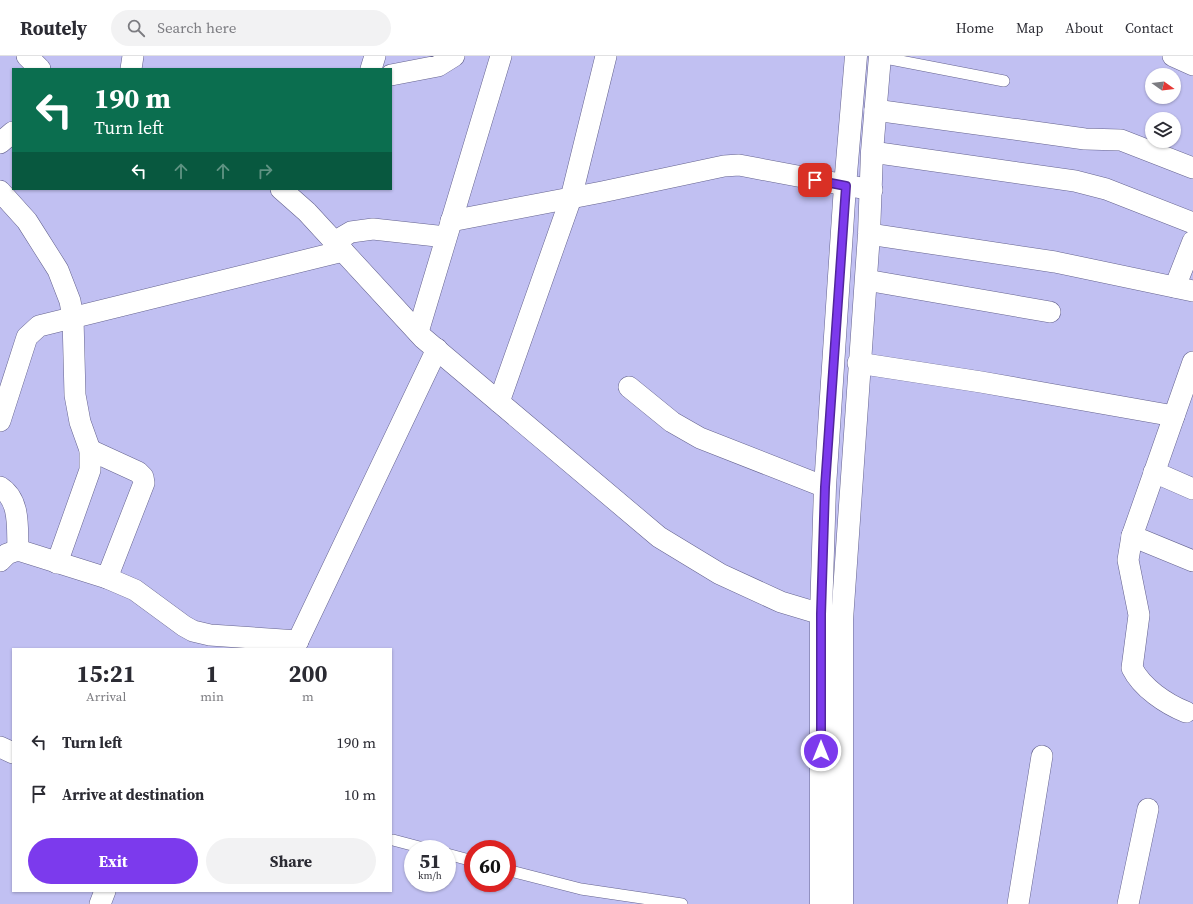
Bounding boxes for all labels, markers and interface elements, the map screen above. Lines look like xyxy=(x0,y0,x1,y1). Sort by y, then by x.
search box xyxy=(111,10,391,46)
text: Routely xyxy=(20,15,87,41)
icon: search xyxy=(125,17,147,39)
text: Search here xyxy=(157,17,236,38)
text: Home xyxy=(956,18,994,38)
text: Map xyxy=(1016,18,1043,38)
text: About xyxy=(1065,18,1103,38)
text: Contact xyxy=(1125,18,1173,38)
north arrow xyxy=(1145,68,1181,104)
map controls xyxy=(1145,68,1181,148)
text: 190 m xyxy=(94,79,171,117)
icon: left xyxy=(28,84,80,136)
button: layers xyxy=(1145,112,1181,148)
text: Turn left xyxy=(94,115,164,140)
icon: left xyxy=(128,160,150,182)
icon: ahead xyxy=(170,160,192,182)
icon: ahead xyxy=(212,160,234,182)
icon: right xyxy=(254,160,276,182)
pin xyxy=(798,163,832,197)
icon: arrive xyxy=(804,169,826,191)
text: 15:21 xyxy=(77,657,136,690)
text: 1 xyxy=(206,657,219,690)
text: 200 xyxy=(288,657,327,690)
text: Arrival xyxy=(86,688,126,705)
text: min xyxy=(200,688,224,705)
text: m xyxy=(302,688,314,705)
position arrow xyxy=(800,730,842,772)
icon: left xyxy=(28,731,50,753)
text: Turn left xyxy=(62,732,122,753)
text: 190 m xyxy=(336,732,376,753)
icon: arrive xyxy=(28,783,50,805)
text: Arrive at destination xyxy=(62,784,204,805)
text: 10 m xyxy=(344,784,376,805)
button: Exit xyxy=(28,838,198,884)
button: Share xyxy=(206,838,376,884)
speed limit sign: 60 xyxy=(464,840,516,892)
text: 51 xyxy=(419,847,441,875)
text: km/h xyxy=(418,869,442,882)

